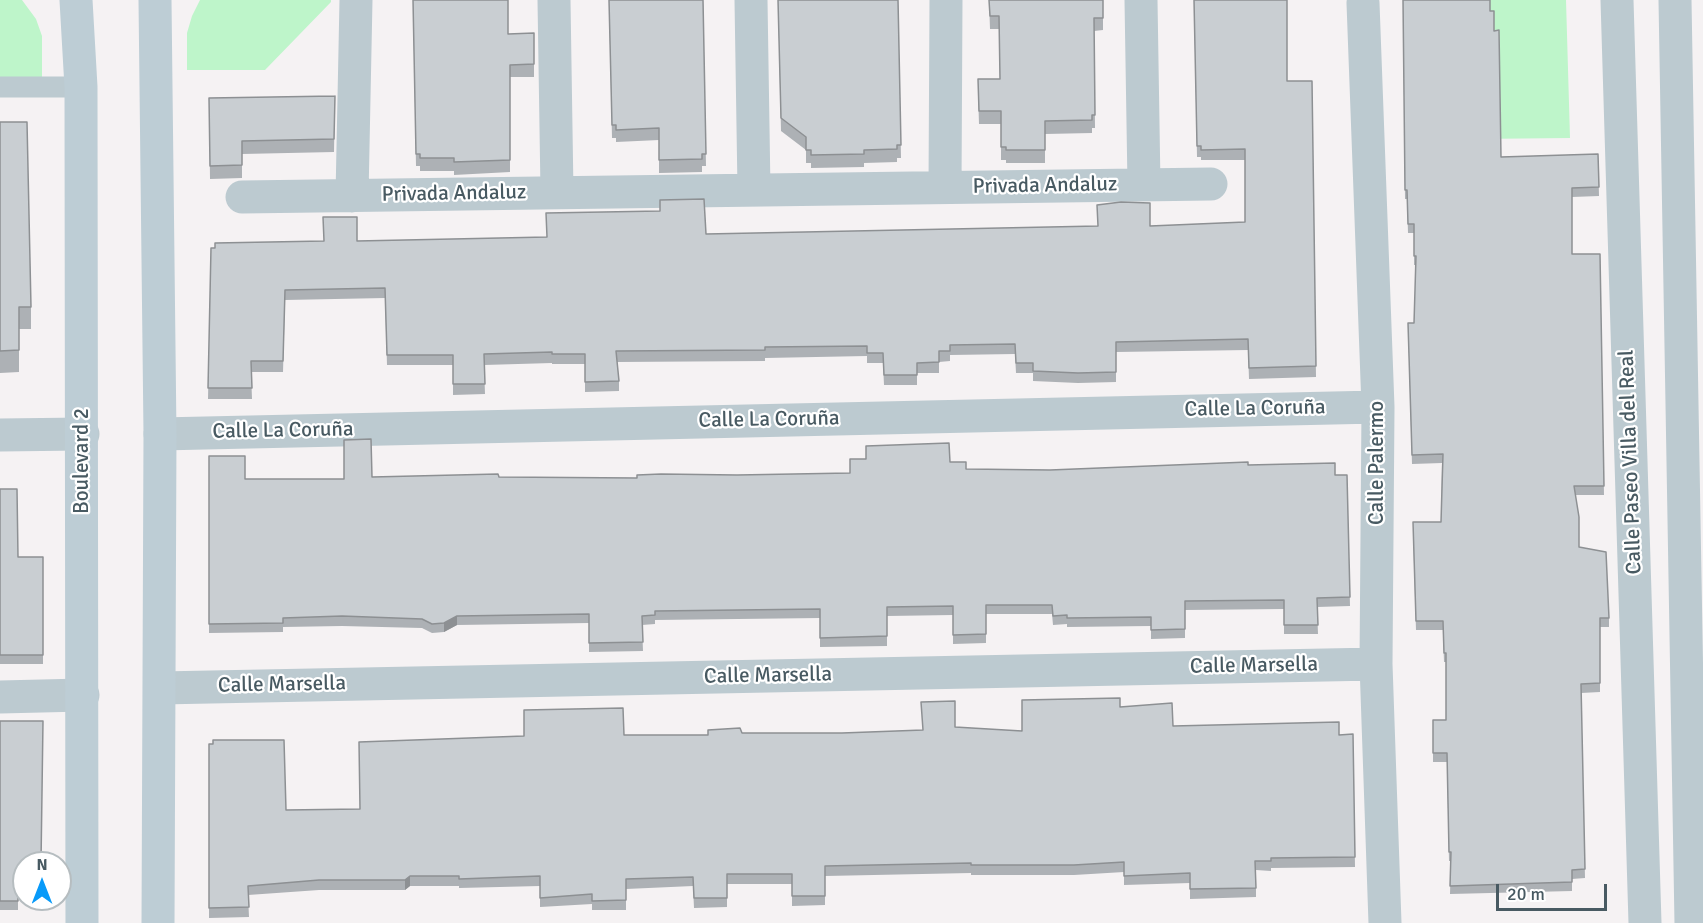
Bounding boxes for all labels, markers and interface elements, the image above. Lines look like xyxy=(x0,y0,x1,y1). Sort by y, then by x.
street label: Privada Andaluz xyxy=(973,172,1117,200)
street label: Privada Andaluz xyxy=(382,180,526,208)
street label: Calle Paseo Villa del Real xyxy=(1614,349,1648,575)
street label: Calle La Coruña xyxy=(1184,395,1326,423)
street label: Calle Palermo xyxy=(1364,401,1390,525)
street label: Calle La Coruña xyxy=(698,406,840,434)
street label: Boulevard 2 xyxy=(69,408,95,514)
street label: Calle La Coruña xyxy=(212,417,354,445)
street label: Calle Marsella xyxy=(1190,652,1318,680)
street label: Calle Marsella xyxy=(704,662,832,690)
street label: Calle Marsella xyxy=(218,671,346,699)
north arrow xyxy=(12,851,72,911)
text: N xyxy=(36,855,48,875)
scale bar xyxy=(1499,872,1610,910)
text: 20 m xyxy=(1507,883,1545,905)

